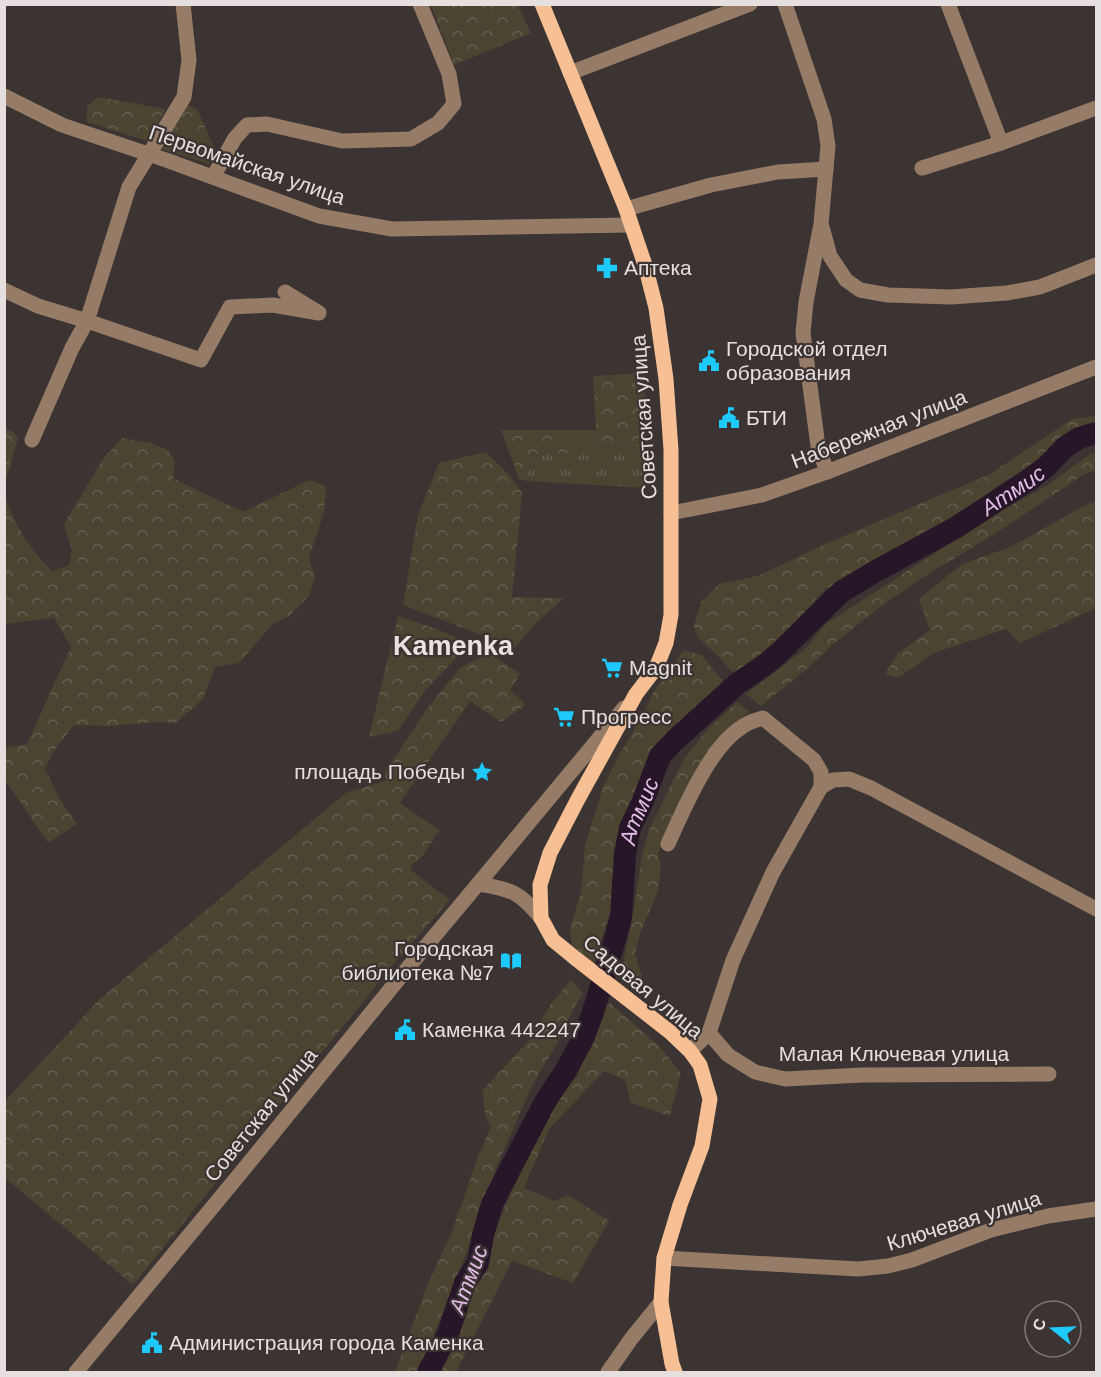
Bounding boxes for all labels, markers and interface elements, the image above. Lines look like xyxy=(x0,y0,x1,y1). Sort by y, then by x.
street label: Первомайская улица xyxy=(146,120,348,209)
pharmacy icon: Аптека xyxy=(595,256,619,280)
place label: Аптека xyxy=(624,256,692,279)
street label: Советская улица xyxy=(626,334,661,500)
place label: Городской отдел образования xyxy=(726,337,888,384)
public building icon: Городской отдел образования xyxy=(697,349,721,373)
street label: Набережная улица xyxy=(788,384,970,473)
public building icon: БТИ xyxy=(717,406,741,430)
place label: БТИ xyxy=(746,406,787,429)
water label: Атмис xyxy=(975,460,1050,522)
district label: Kamenka xyxy=(393,631,514,661)
supermarket icon: Magnit xyxy=(600,656,624,680)
place label: Magnit xyxy=(629,656,692,679)
supermarket icon: Прогресс xyxy=(552,705,576,729)
place label: Прогресс xyxy=(581,705,671,728)
place label: площадь Победы xyxy=(294,760,465,783)
place icon: площадь Победы xyxy=(470,760,494,784)
water label: Атмис xyxy=(615,774,664,849)
street label: Садовая улица xyxy=(579,930,708,1043)
place label: Городская библиотека №7 xyxy=(342,937,494,984)
library icon: Городская библиотека №7 xyxy=(499,949,523,973)
public building icon: Каменка 442247 xyxy=(393,1018,417,1042)
place label: Каменка 442247 xyxy=(422,1018,581,1041)
street label: Малая Ключевая улица xyxy=(779,1042,1010,1065)
street label: Советская улица xyxy=(200,1043,322,1186)
street label: Ключевая улица xyxy=(884,1186,1044,1255)
water label: Атмис xyxy=(443,1242,493,1319)
north arrow xyxy=(1023,1299,1083,1359)
text: С xyxy=(1029,1316,1049,1333)
public building icon: Администрация города Каменка xyxy=(140,1331,164,1355)
place label: Администрация города Каменка xyxy=(169,1331,484,1354)

